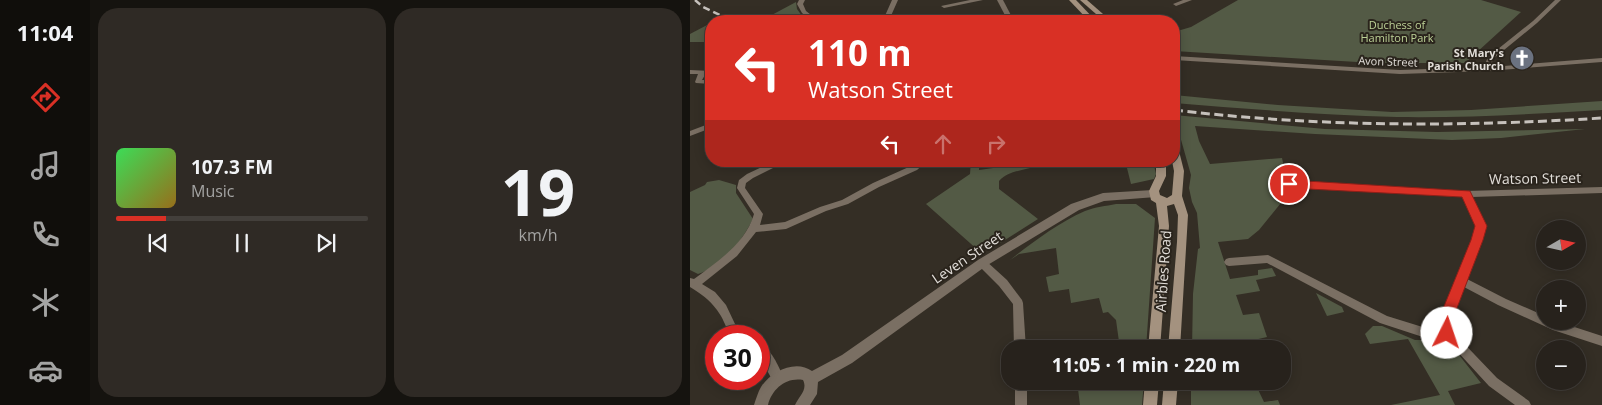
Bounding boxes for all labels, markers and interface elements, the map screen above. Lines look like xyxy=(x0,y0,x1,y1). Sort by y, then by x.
text: 11:04 xyxy=(17,17,73,47)
park label: Duchess of Hamilton Park xyxy=(1360,17,1434,45)
text: 110 m xyxy=(808,29,912,76)
icon: left xyxy=(725,35,790,100)
place label: St Mary's Parish Church xyxy=(1427,45,1505,73)
church icon: St Mary's Parish Church xyxy=(1509,45,1535,71)
street label: Avon Street xyxy=(1358,52,1418,70)
text: Watson Street xyxy=(808,74,953,104)
icon: directions xyxy=(28,80,63,115)
icon: left xyxy=(876,130,904,158)
icon: ahead xyxy=(929,130,957,158)
icon: right xyxy=(982,130,1010,158)
text: 19 xyxy=(501,147,575,235)
icon: music xyxy=(28,148,63,183)
text: 107.3 FM xyxy=(191,154,273,180)
pin xyxy=(1268,163,1310,205)
street label: Watson Street xyxy=(1489,168,1581,188)
icon: arrive xyxy=(1275,170,1303,198)
text: Music xyxy=(191,180,235,202)
icon: phone xyxy=(28,217,63,252)
north arrow xyxy=(1536,220,1586,270)
map controls xyxy=(1536,220,1586,390)
text: km/h xyxy=(519,224,557,246)
street label: Leven Street xyxy=(928,226,1006,288)
icon: previous xyxy=(144,229,172,257)
icon: pause xyxy=(228,229,256,257)
icon: next xyxy=(312,229,340,257)
street label: Airbles Road xyxy=(1151,230,1175,312)
button: + xyxy=(1536,280,1586,330)
icon: climate xyxy=(28,285,63,320)
position arrow xyxy=(1420,306,1472,358)
speed limit sign: 30 xyxy=(705,325,770,390)
button: − xyxy=(1536,340,1586,390)
text: 11:05 · 1 min · 220 m xyxy=(1052,352,1240,378)
icon: car xyxy=(28,353,63,388)

